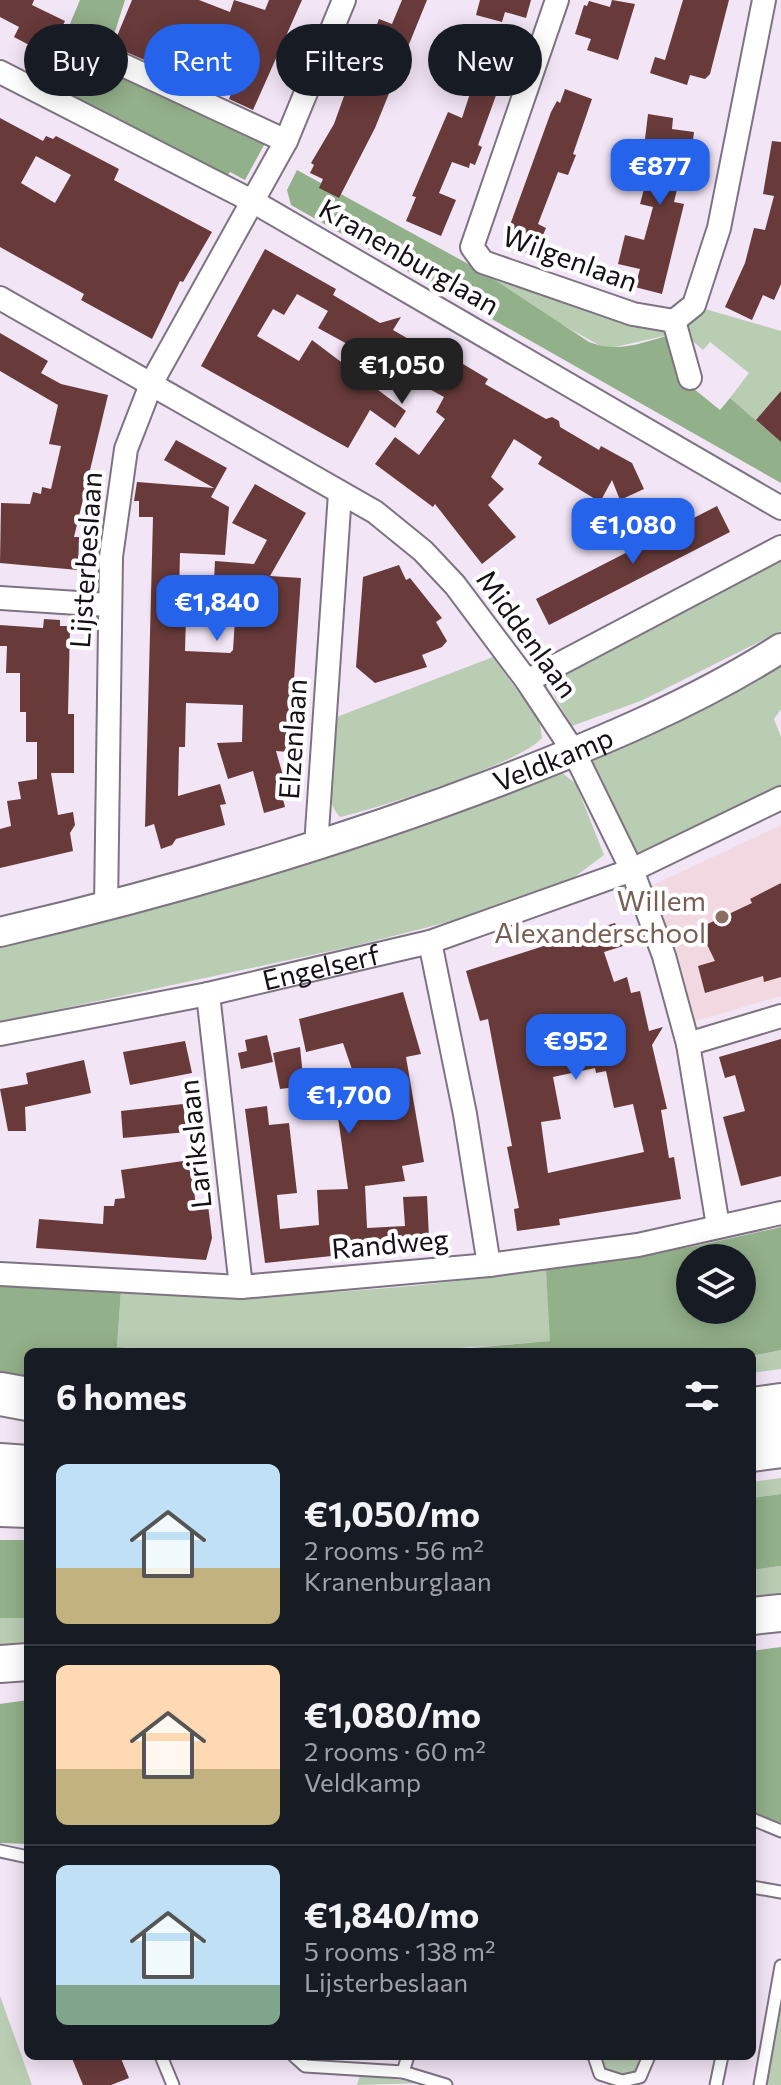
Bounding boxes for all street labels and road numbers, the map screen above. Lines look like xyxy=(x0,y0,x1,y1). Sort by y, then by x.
street label: Kranenburglaan xyxy=(313,191,506,321)
street label: Wilgenlaan xyxy=(498,218,642,298)
street label: Lijsterbeslaan xyxy=(62,471,108,649)
street label: Middenlaan xyxy=(470,563,586,704)
street label: Elzenlaan xyxy=(271,677,313,800)
street label: Veldkamp xyxy=(488,719,618,798)
street label: Engelserf xyxy=(259,936,383,997)
street label: Larikslaan xyxy=(170,1078,218,1210)
street label: Randweg xyxy=(330,1221,450,1265)

